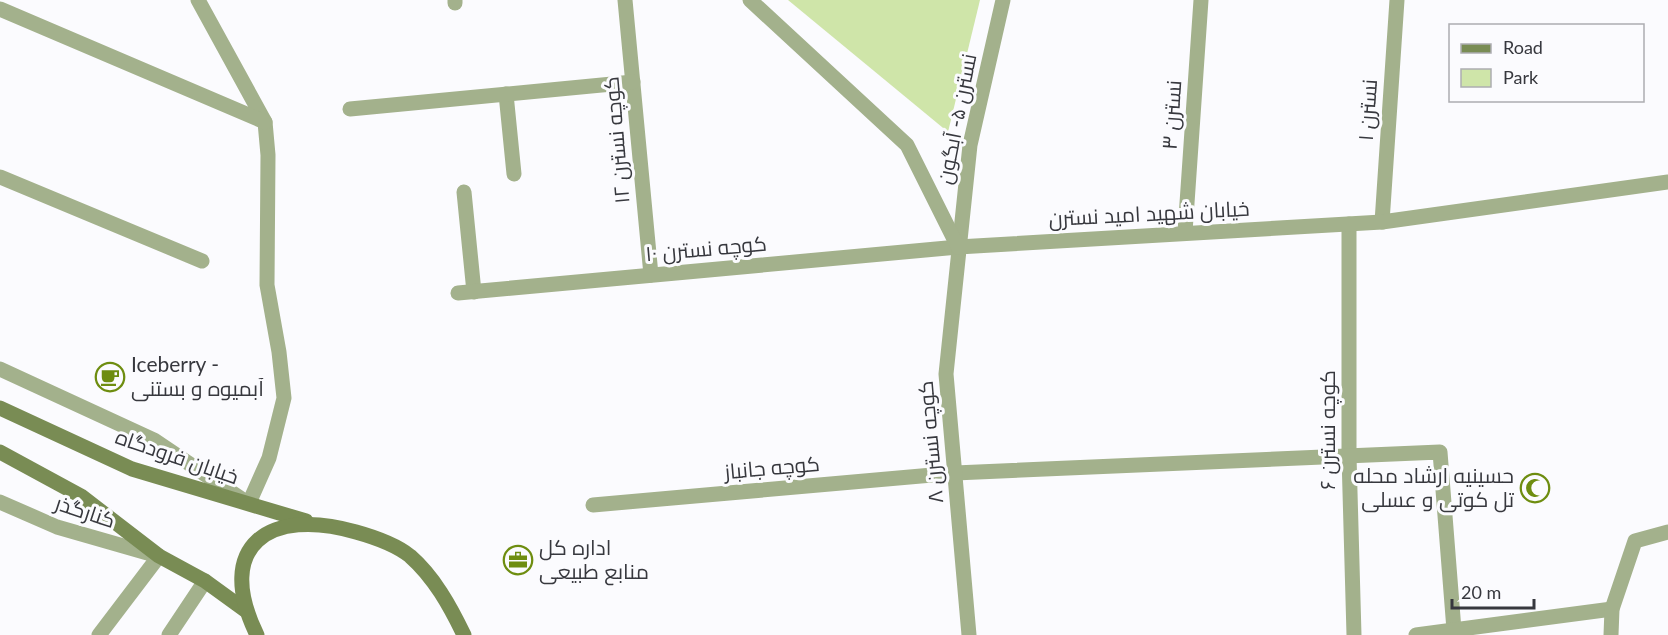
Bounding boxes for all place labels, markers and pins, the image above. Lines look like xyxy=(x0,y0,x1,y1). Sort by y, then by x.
place label: Iceberry - آبمیوه و بستنی xyxy=(131,351,264,402)
cafe icon: Iceberry - آبمیوه و بستنی xyxy=(94,361,126,393)
place label: حسینیه ارشاد محله تل کوتی و عسلی xyxy=(1353,462,1514,513)
mosque icon: حسینیه ارشاد محله تل کوتی و عسلی xyxy=(1519,472,1551,504)
place label: اداره کل منابع طبیعی xyxy=(539,534,649,586)
office icon: اداره کل منابع طبیعی xyxy=(502,544,534,576)

